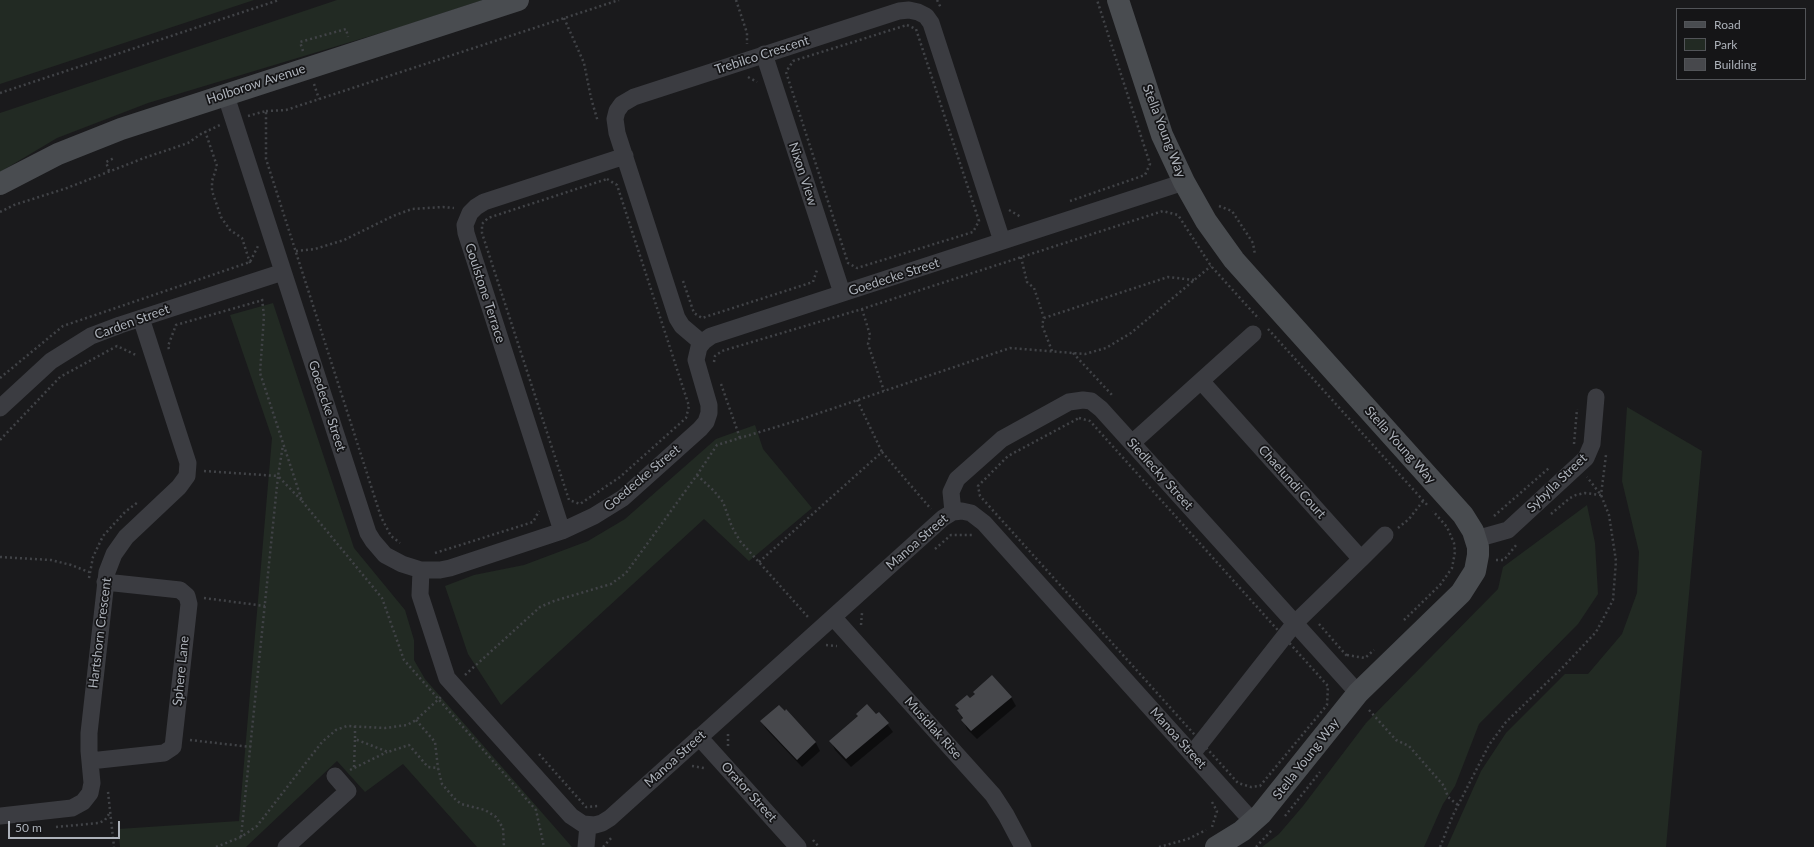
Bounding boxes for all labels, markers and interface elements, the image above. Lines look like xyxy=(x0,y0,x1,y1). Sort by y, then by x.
legend xyxy=(1676,8,1806,80)
text: Road xyxy=(1714,17,1741,32)
street label: Trebilco Crescent xyxy=(713,32,811,78)
text: Park xyxy=(1714,37,1737,52)
text: Building xyxy=(1714,57,1757,72)
street label: Holborow Avenue xyxy=(205,61,307,107)
street label: Stella Young Way xyxy=(1139,82,1189,180)
street label: Nixon View xyxy=(785,140,821,208)
street label: Goulstone Terrace xyxy=(462,241,508,345)
street label: Goedecke Street xyxy=(847,255,941,299)
street label: Carden Street xyxy=(92,301,172,343)
street label: Goedecke Street xyxy=(305,359,349,453)
street label: Stella Young Way xyxy=(1361,403,1439,487)
street label: Siedlecky Street xyxy=(1124,435,1196,513)
street label: Goedecke Street xyxy=(601,442,683,514)
street label: Chaelundi Court xyxy=(1255,442,1329,522)
street label: Sybylla Street xyxy=(1524,451,1590,515)
street label: Manoa Street xyxy=(883,511,951,573)
street label: Hartshorn Crescent xyxy=(85,577,115,689)
street label: Sphere Lane xyxy=(170,635,192,707)
street label: Musidlak Rise xyxy=(901,694,965,762)
street label: Manoa Street xyxy=(1146,704,1210,772)
street label: Stella Young Way xyxy=(1270,715,1342,803)
street label: Manoa Street xyxy=(641,727,709,791)
street label: Orator Street xyxy=(718,759,780,825)
scale bar xyxy=(10,813,122,839)
text: 50 m xyxy=(15,820,42,835)

